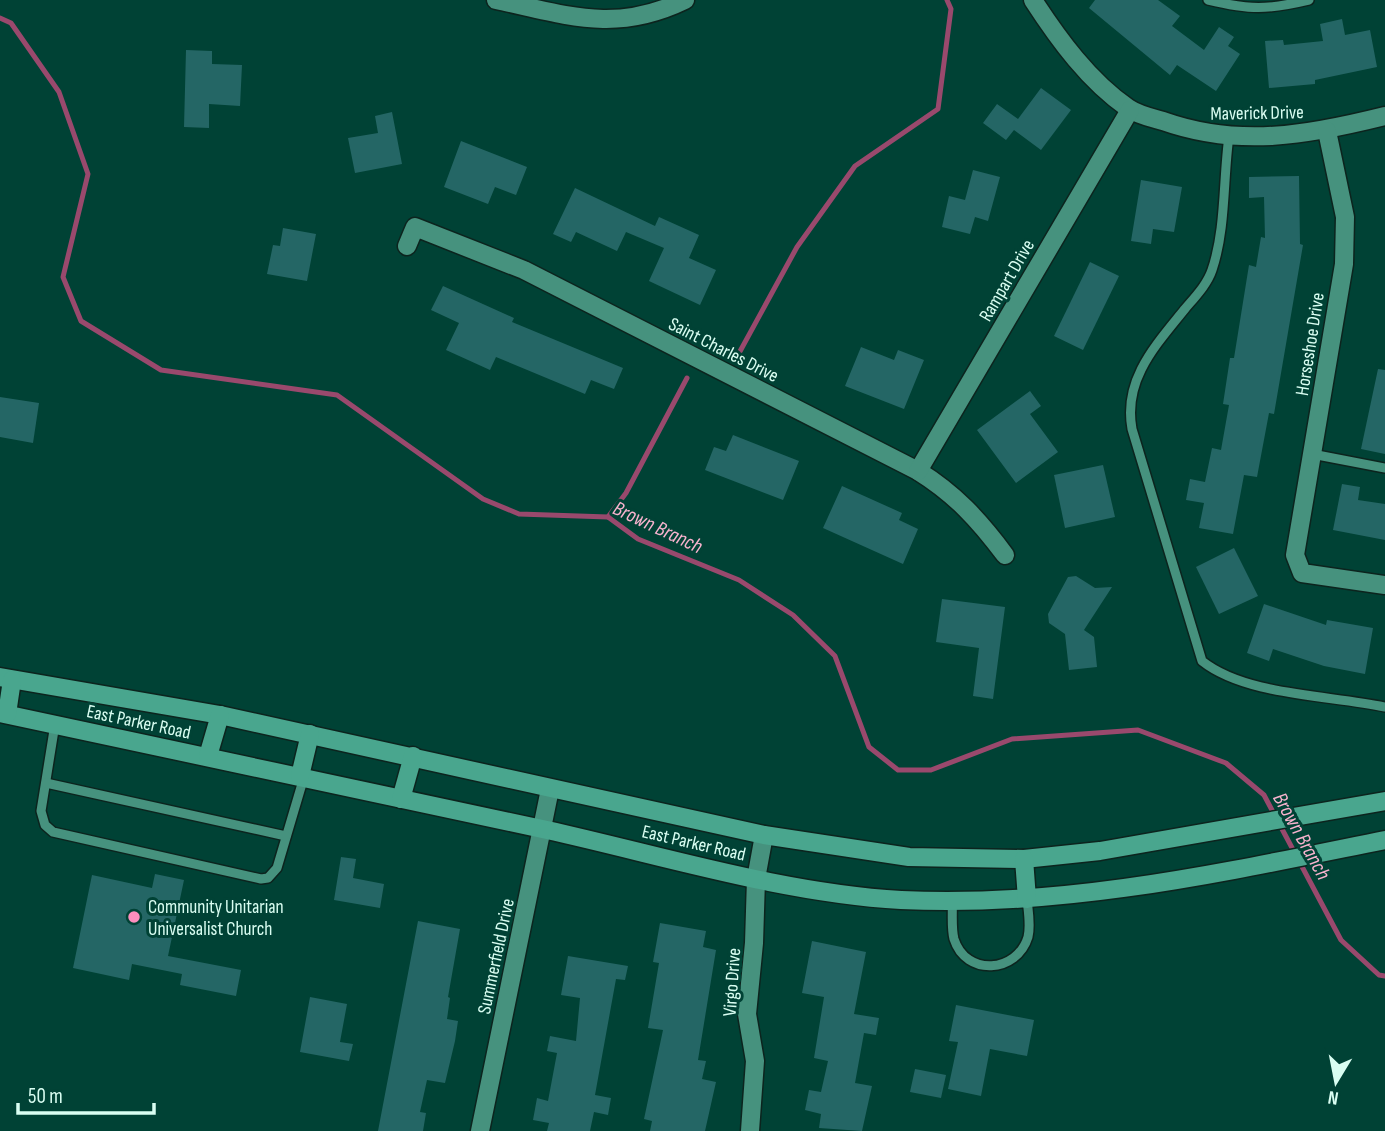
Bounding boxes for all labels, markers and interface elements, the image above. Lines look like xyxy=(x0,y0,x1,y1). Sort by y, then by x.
street label: Maverick Drive xyxy=(1210,101,1304,126)
street label: Rampart Drive xyxy=(975,236,1040,326)
street label: Horseshoe Drive xyxy=(1291,291,1330,397)
street label: Saint Charles Drive xyxy=(664,313,782,388)
water label: Brown Branch xyxy=(609,496,707,559)
street label: East Parker Road xyxy=(85,700,193,745)
water label: Brown Branch xyxy=(1267,788,1336,884)
street label: East Parker Road xyxy=(640,820,748,867)
place label: Community Unitarian Universalist Church xyxy=(148,896,284,941)
street label: Summerfield Drive xyxy=(473,897,520,1016)
marker: Community Unitarian Universalist Church xyxy=(126,909,142,925)
street label: Virgo Drive xyxy=(719,947,746,1017)
north arrow xyxy=(1301,1047,1371,1117)
scale bar xyxy=(18,1072,154,1116)
text: 50 m xyxy=(28,1084,63,1109)
text: N xyxy=(1326,1085,1340,1109)

